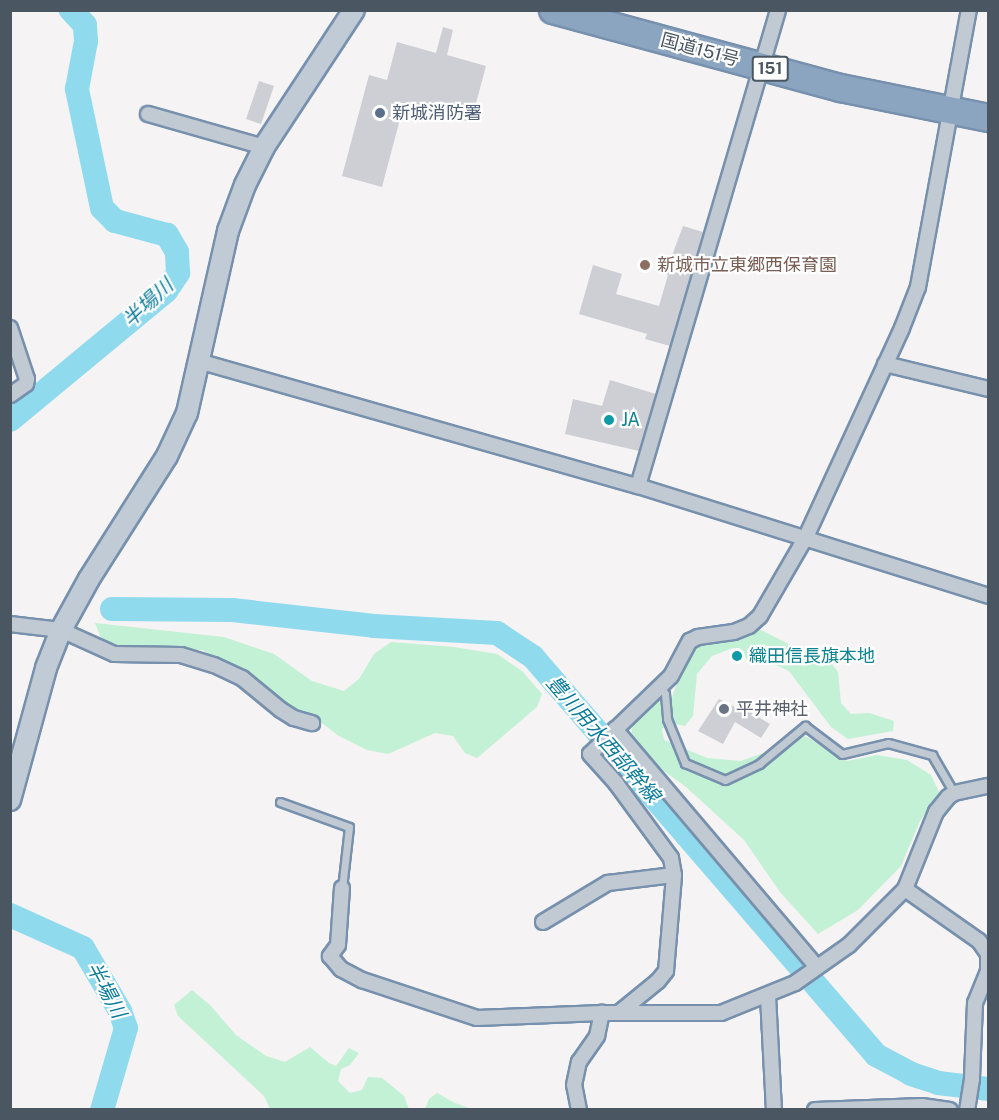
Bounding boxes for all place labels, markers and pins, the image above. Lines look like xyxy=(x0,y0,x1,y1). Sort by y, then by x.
place label: 新城消防署 xyxy=(392,102,482,124)
marker: 新城消防署 xyxy=(373,106,387,120)
place label: 新城市立東郷西保育園 xyxy=(657,254,837,276)
marker: 新城市立東郷西保育園 xyxy=(638,258,652,272)
place label: JA xyxy=(621,409,640,431)
marker: JA xyxy=(602,413,616,427)
place label: 織田信長旗本地 xyxy=(749,645,875,667)
marker: 織田信長旗本地 xyxy=(730,649,744,663)
place label: 平井神社 xyxy=(736,698,808,720)
marker: 平井神社 xyxy=(717,702,731,716)

